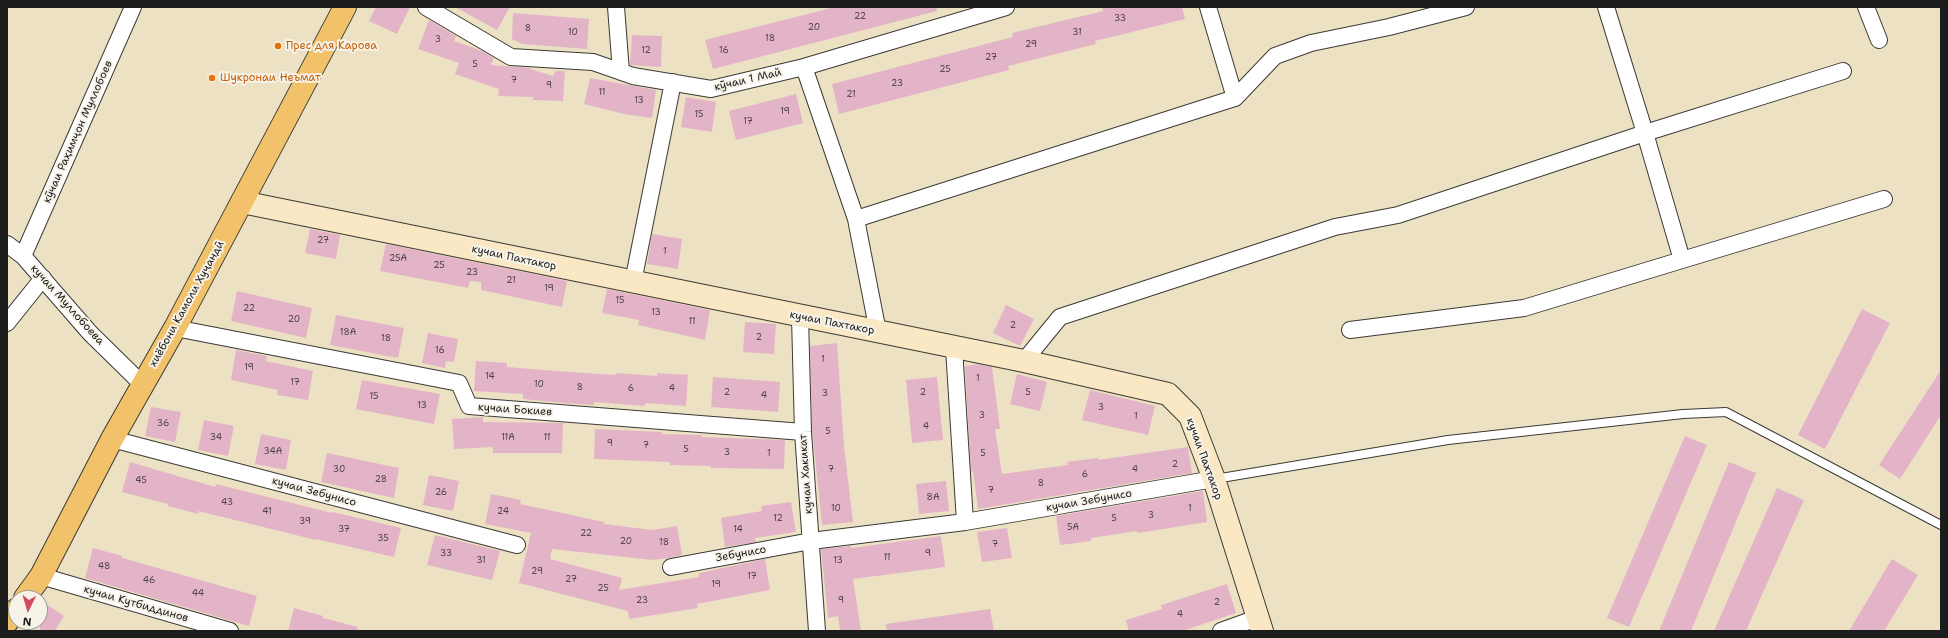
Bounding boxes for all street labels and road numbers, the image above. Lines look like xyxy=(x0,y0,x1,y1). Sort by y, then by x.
street label: кӯчаи Раҳимҷон Муллобоев xyxy=(41,59,115,205)
street label: кӯчаи 1 Май xyxy=(713,66,783,94)
street label: хиёбони Камоли Хуҷандӣ xyxy=(147,239,227,369)
street label: кучаи Пахтакор xyxy=(471,243,557,273)
street label: кучаи Муллобоева xyxy=(27,262,107,348)
street label: кучаи Пахтакор xyxy=(788,308,876,338)
street label: кучаи Бокиев xyxy=(478,401,552,419)
street label: кучаи Пахтакор xyxy=(1183,416,1225,502)
street label: кучаи Хакикат xyxy=(797,434,815,514)
street label: кучаи Зебунисо xyxy=(270,474,358,510)
street label: кучаи Зебунисо xyxy=(1045,487,1133,515)
street label: Зебунисо xyxy=(715,543,767,565)
street label: кучаи Кутбиддинов xyxy=(82,583,190,625)

